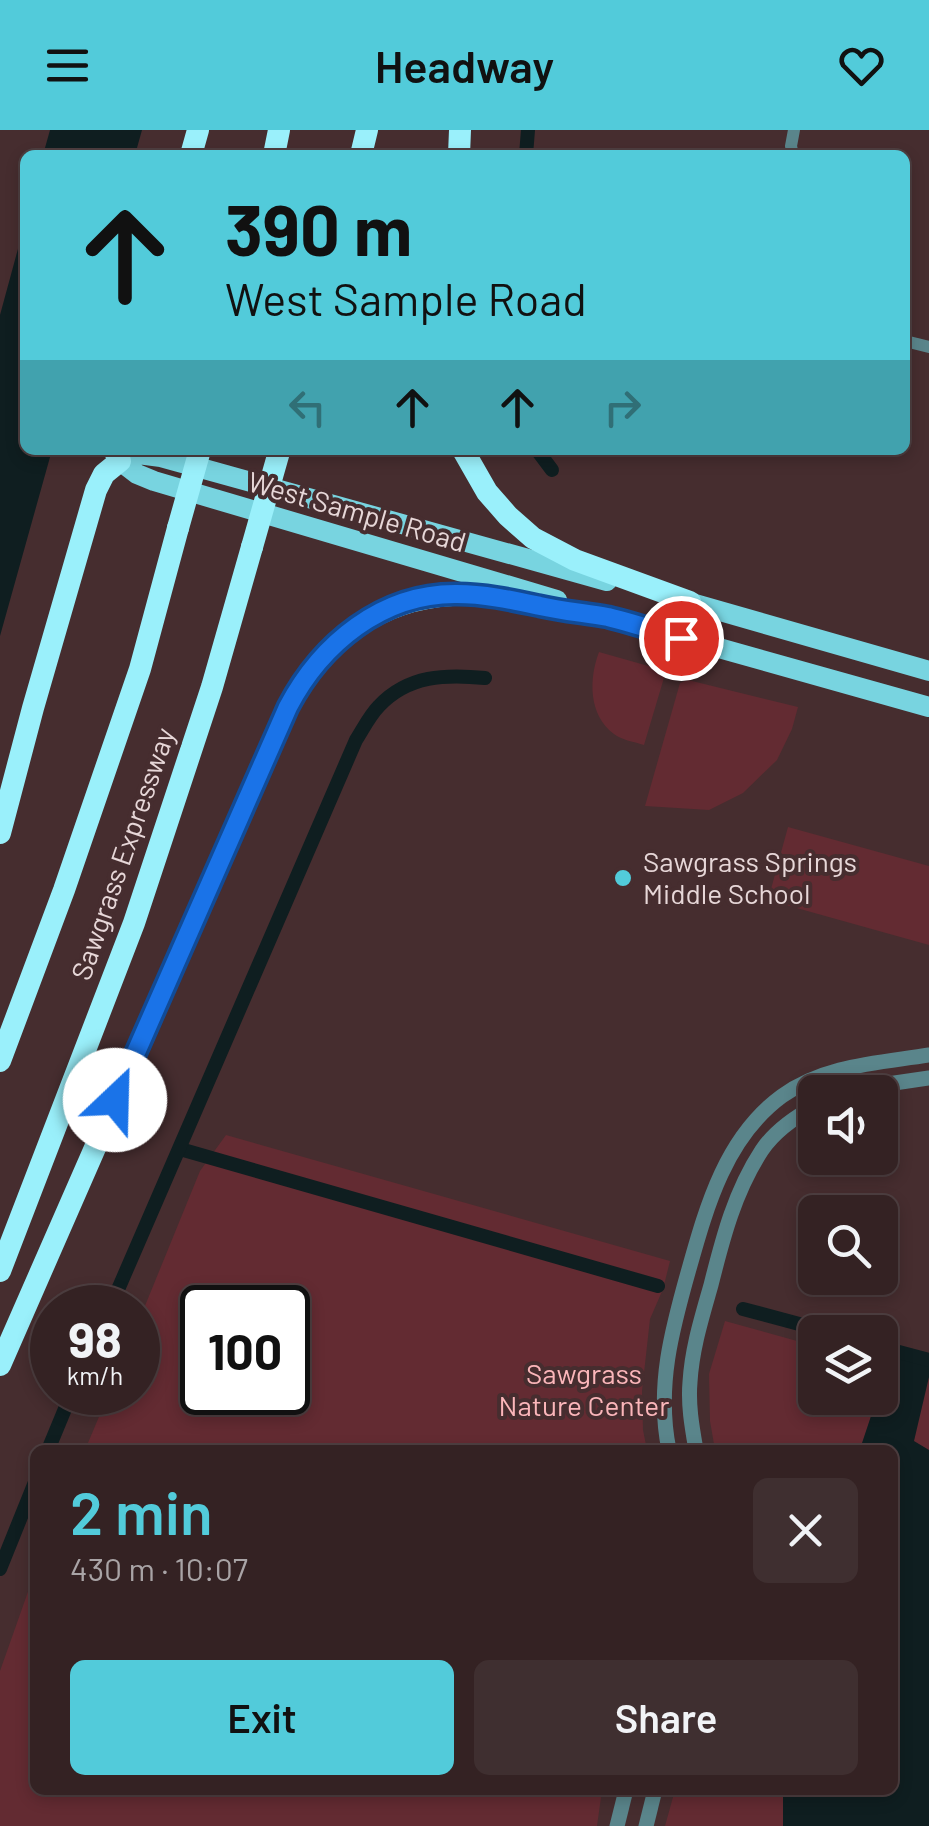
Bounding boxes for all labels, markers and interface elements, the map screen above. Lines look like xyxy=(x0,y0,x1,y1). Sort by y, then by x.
icon: menu xyxy=(40,38,95,93)
text: Headway xyxy=(375,38,554,92)
icon: heart xyxy=(834,38,889,93)
text: 390 m xyxy=(225,186,412,270)
icon: ahead xyxy=(60,190,190,320)
text: West Sample Road xyxy=(225,271,587,325)
icon: left xyxy=(280,380,335,435)
icon: ahead xyxy=(385,380,440,435)
icon: ahead xyxy=(490,380,545,435)
icon: right xyxy=(595,380,650,435)
street label: West Sample Road xyxy=(244,464,470,558)
pin xyxy=(639,596,724,681)
icon: arrive xyxy=(654,611,709,666)
street label: Sawgrass Expressway xyxy=(63,723,181,984)
place label: Sawgrass Springs Middle School xyxy=(643,844,857,910)
marker: Sawgrass Springs Middle School xyxy=(612,867,634,889)
position arrow xyxy=(63,1048,167,1152)
map controls xyxy=(798,1075,898,1415)
button: sound xyxy=(798,1075,898,1175)
button: search xyxy=(798,1195,898,1295)
speed limit sign: 100 xyxy=(180,1285,310,1415)
text: 98 xyxy=(68,1308,122,1368)
button: layers xyxy=(798,1315,898,1415)
park label: Sawgrass Nature Center xyxy=(499,1356,669,1422)
text: km/h xyxy=(67,1360,123,1390)
text: 2 min xyxy=(70,1475,213,1547)
button: close xyxy=(753,1478,858,1583)
text: 430 m · 10:07 xyxy=(70,1549,248,1587)
button: Exit xyxy=(70,1660,454,1775)
button: Share xyxy=(474,1660,858,1775)

